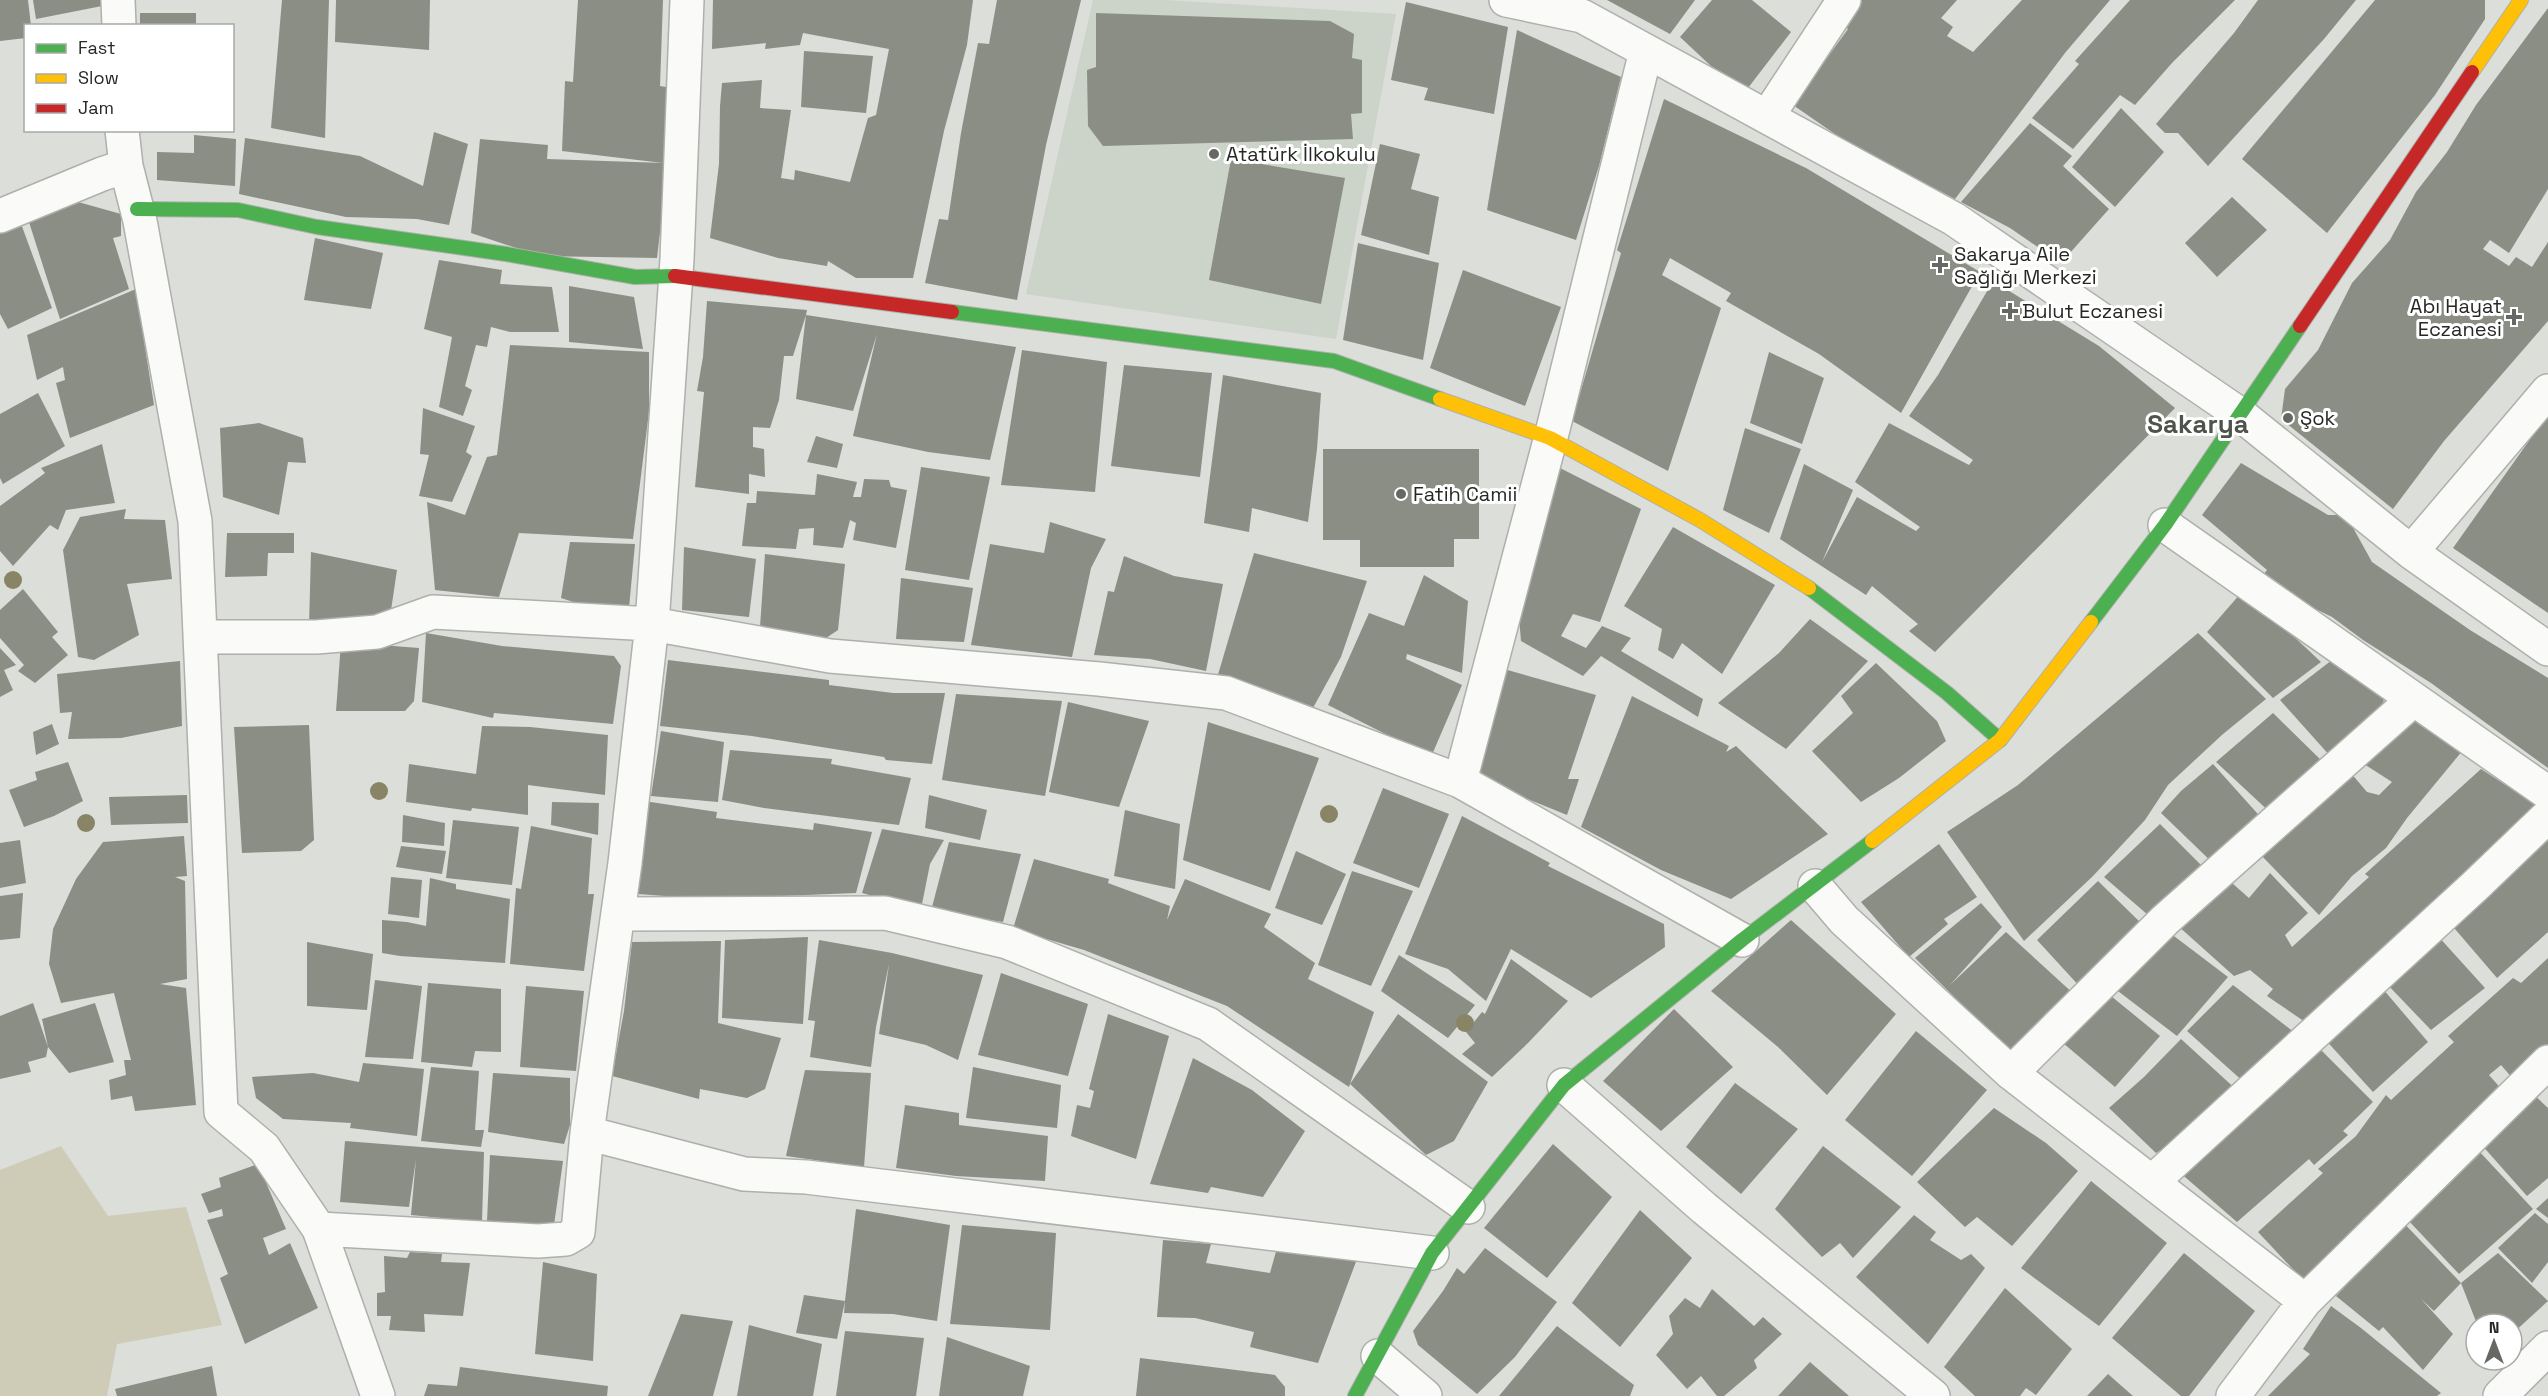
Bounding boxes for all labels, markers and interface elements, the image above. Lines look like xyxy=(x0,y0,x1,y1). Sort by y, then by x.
legend xyxy=(24,24,234,132)
text: Fast xyxy=(78,36,115,59)
text: Slow xyxy=(78,66,119,89)
text: Jam xyxy=(78,96,114,119)
place label: Atatürk İlkokulu xyxy=(1226,141,1376,167)
marker: Atatürk İlkokulu xyxy=(1207,147,1221,161)
place label: Sakarya Aile Sağlığı Merkezi xyxy=(1954,241,2097,290)
marker: Sakarya Aile Sağlığı Merkezi xyxy=(1931,256,1949,274)
place label: Abı Hayat Eczanesi xyxy=(2410,293,2502,342)
place label: Bulut Eczanesi xyxy=(2022,298,2163,324)
marker: Bulut Eczanesi xyxy=(2003,304,2017,318)
marker: Abı Hayat Eczanesi xyxy=(2507,310,2521,324)
place label: Şok xyxy=(2300,405,2336,431)
district label: Sakarya xyxy=(2147,407,2249,441)
marker: Şok xyxy=(2281,411,2295,425)
place label: Fatih Camii xyxy=(1413,481,1517,507)
marker: Fatih Camii xyxy=(1394,487,1408,501)
north arrow xyxy=(2464,1312,2524,1372)
text: N xyxy=(2489,1317,2499,1338)

